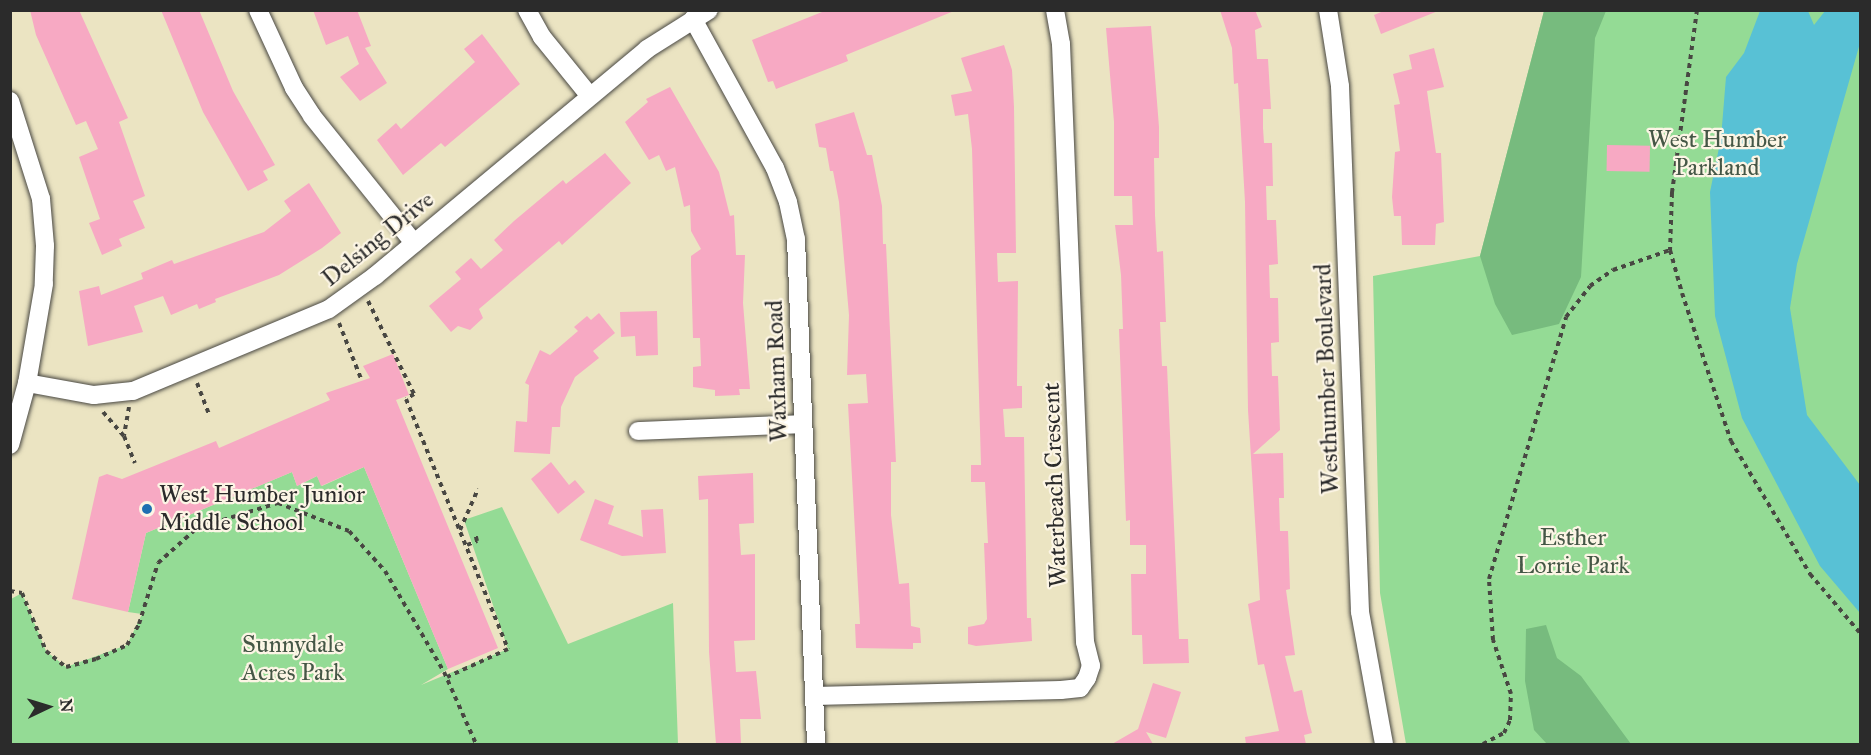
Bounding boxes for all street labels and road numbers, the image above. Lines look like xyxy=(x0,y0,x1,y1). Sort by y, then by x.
street label: Delsing Drive xyxy=(316,185,440,293)
street label: Westhumber Boulevard xyxy=(1309,263,1345,495)
street label: Waxham Road xyxy=(760,299,794,443)
street label: Waterbeach Crescent xyxy=(1037,382,1073,588)

